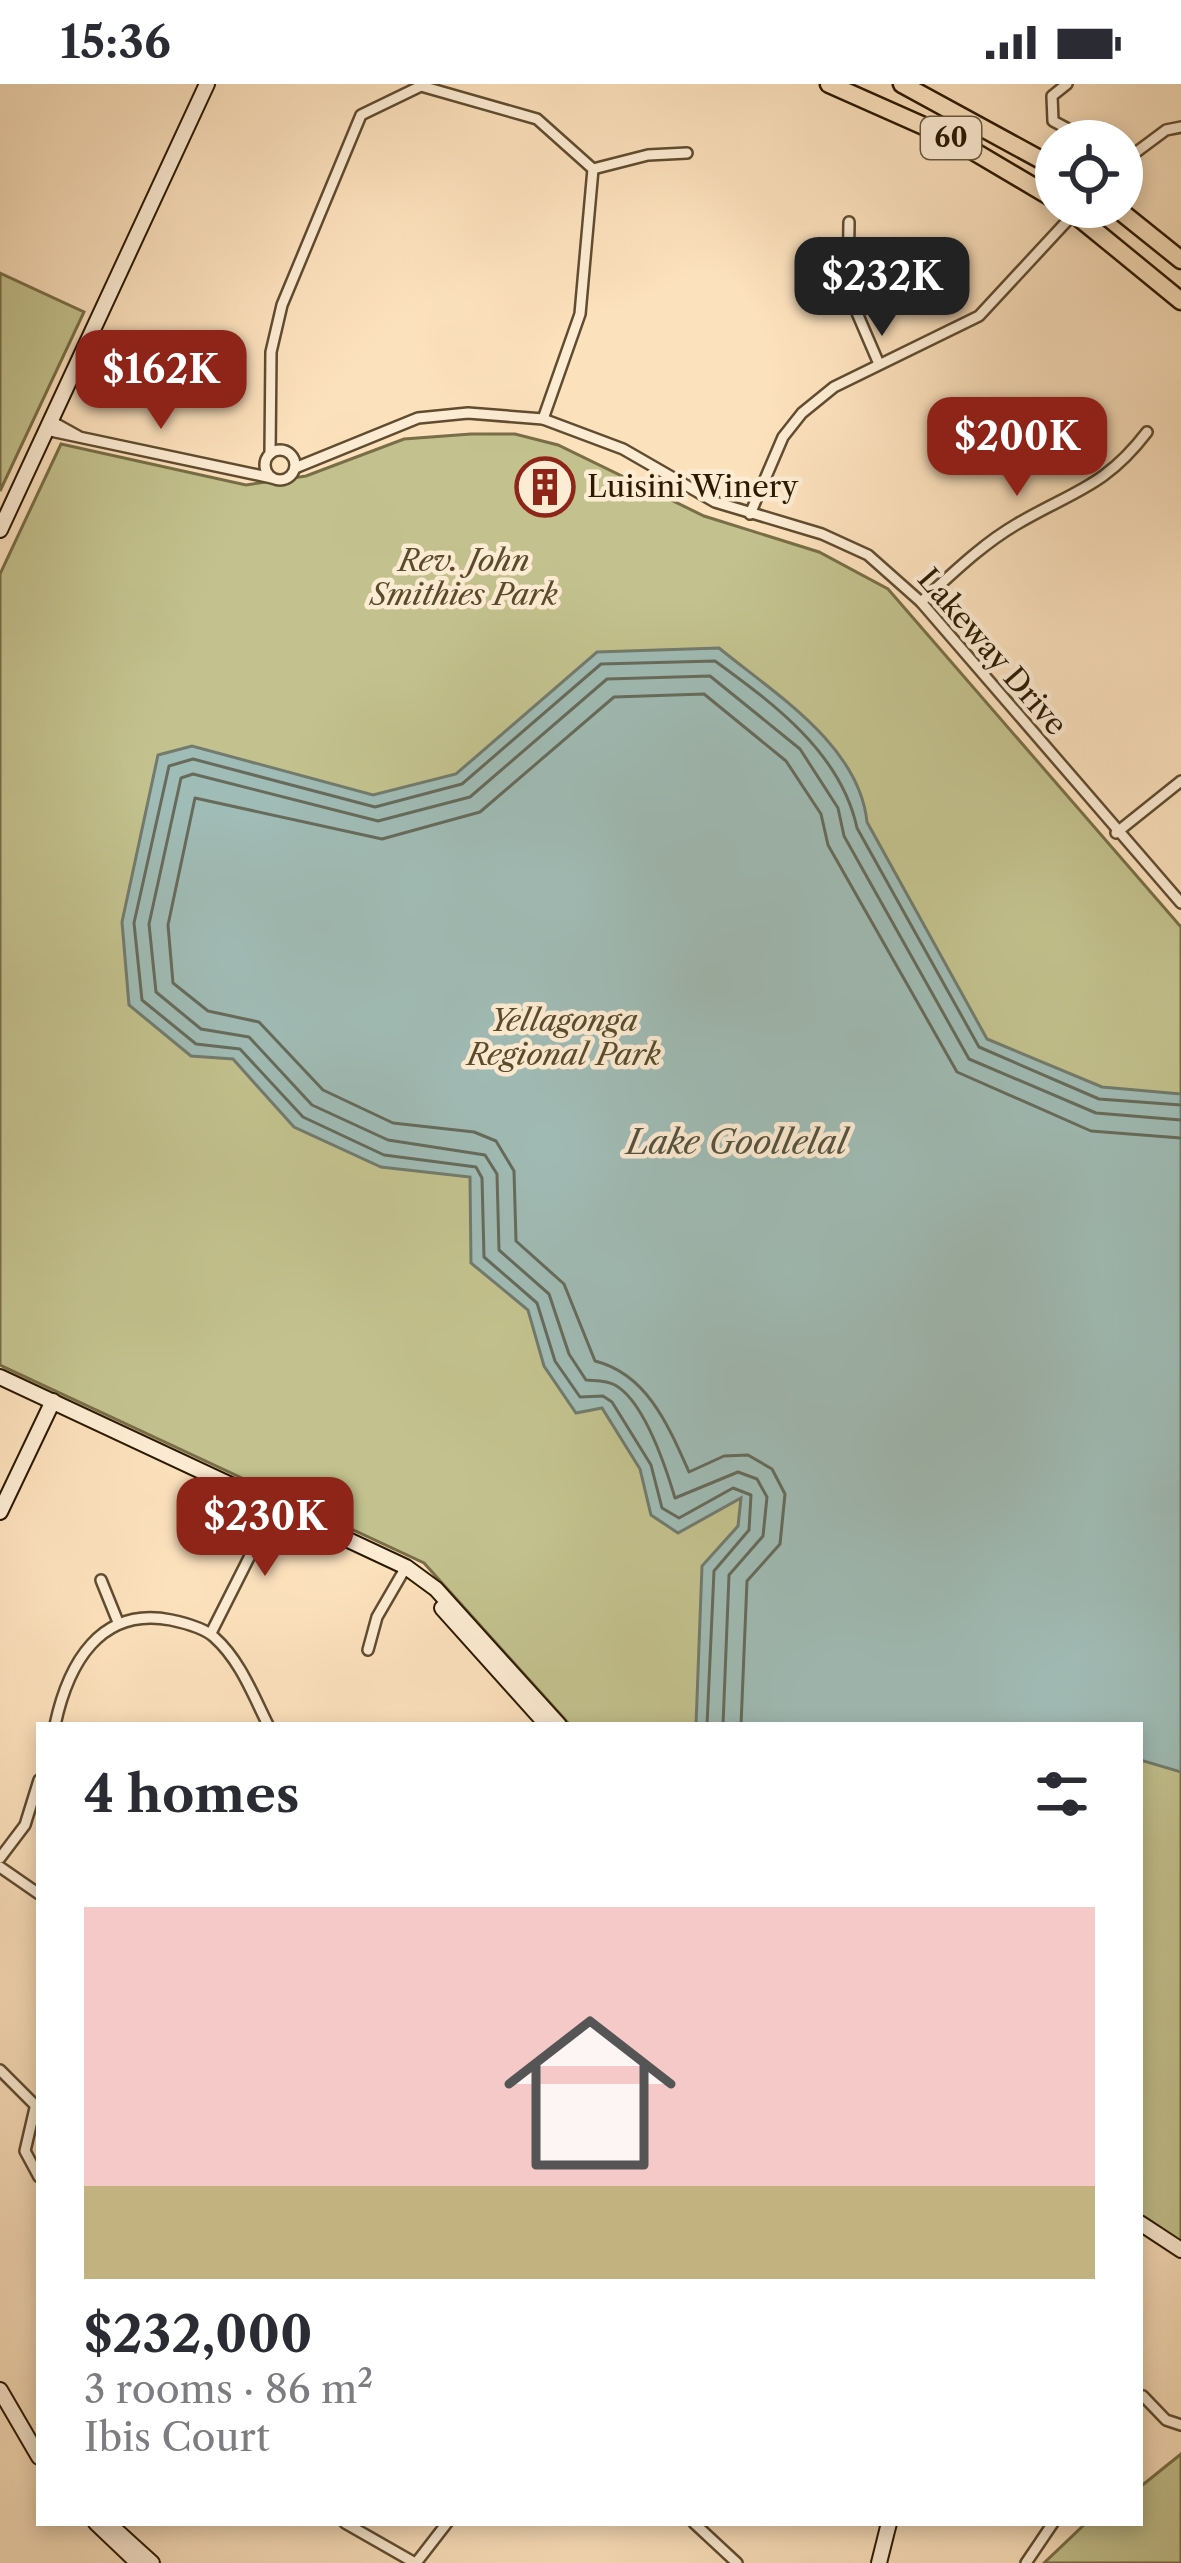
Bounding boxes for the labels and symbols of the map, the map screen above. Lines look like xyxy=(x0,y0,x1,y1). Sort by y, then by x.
road number: 60 xyxy=(921,117,981,159)
pin: $232K xyxy=(798,237,966,339)
pin: $162K xyxy=(77,330,245,432)
pin: $200K xyxy=(933,397,1101,499)
building icon: Luisini Winery xyxy=(514,456,576,518)
place label: Luisini Winery xyxy=(587,468,798,505)
park label: Rev. John Smithies Park xyxy=(368,542,558,613)
street label: Lakeway Drive xyxy=(910,561,1075,743)
park label: Yellagonga Regional Park xyxy=(465,1002,661,1073)
water label: Lake Goollelal xyxy=(623,1122,851,1163)
pin: $230K xyxy=(181,1477,349,1579)

